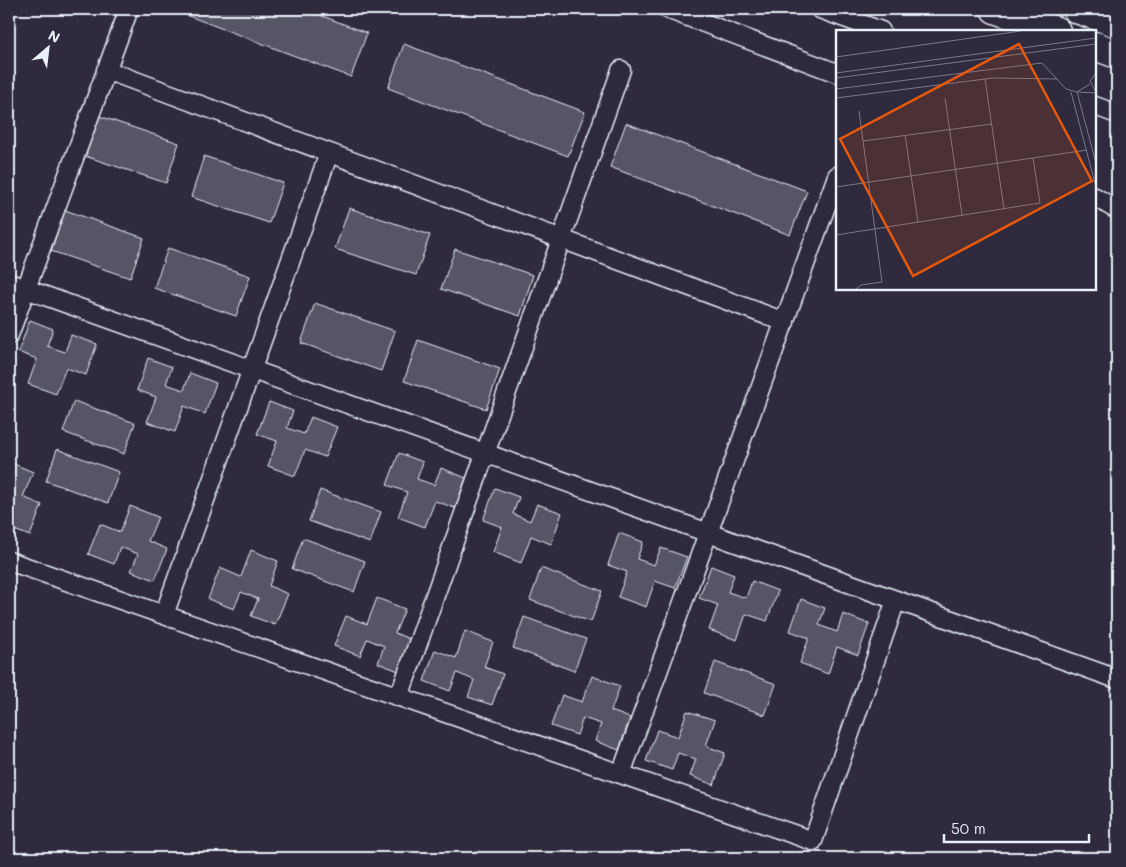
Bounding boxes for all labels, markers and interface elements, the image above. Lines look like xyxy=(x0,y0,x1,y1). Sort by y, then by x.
north arrow xyxy=(22,22,72,72)
text: N xyxy=(45,25,63,47)
inset map xyxy=(836,30,1096,290)
scale bar xyxy=(944,812,1088,844)
text: 50 m xyxy=(951,818,986,838)

